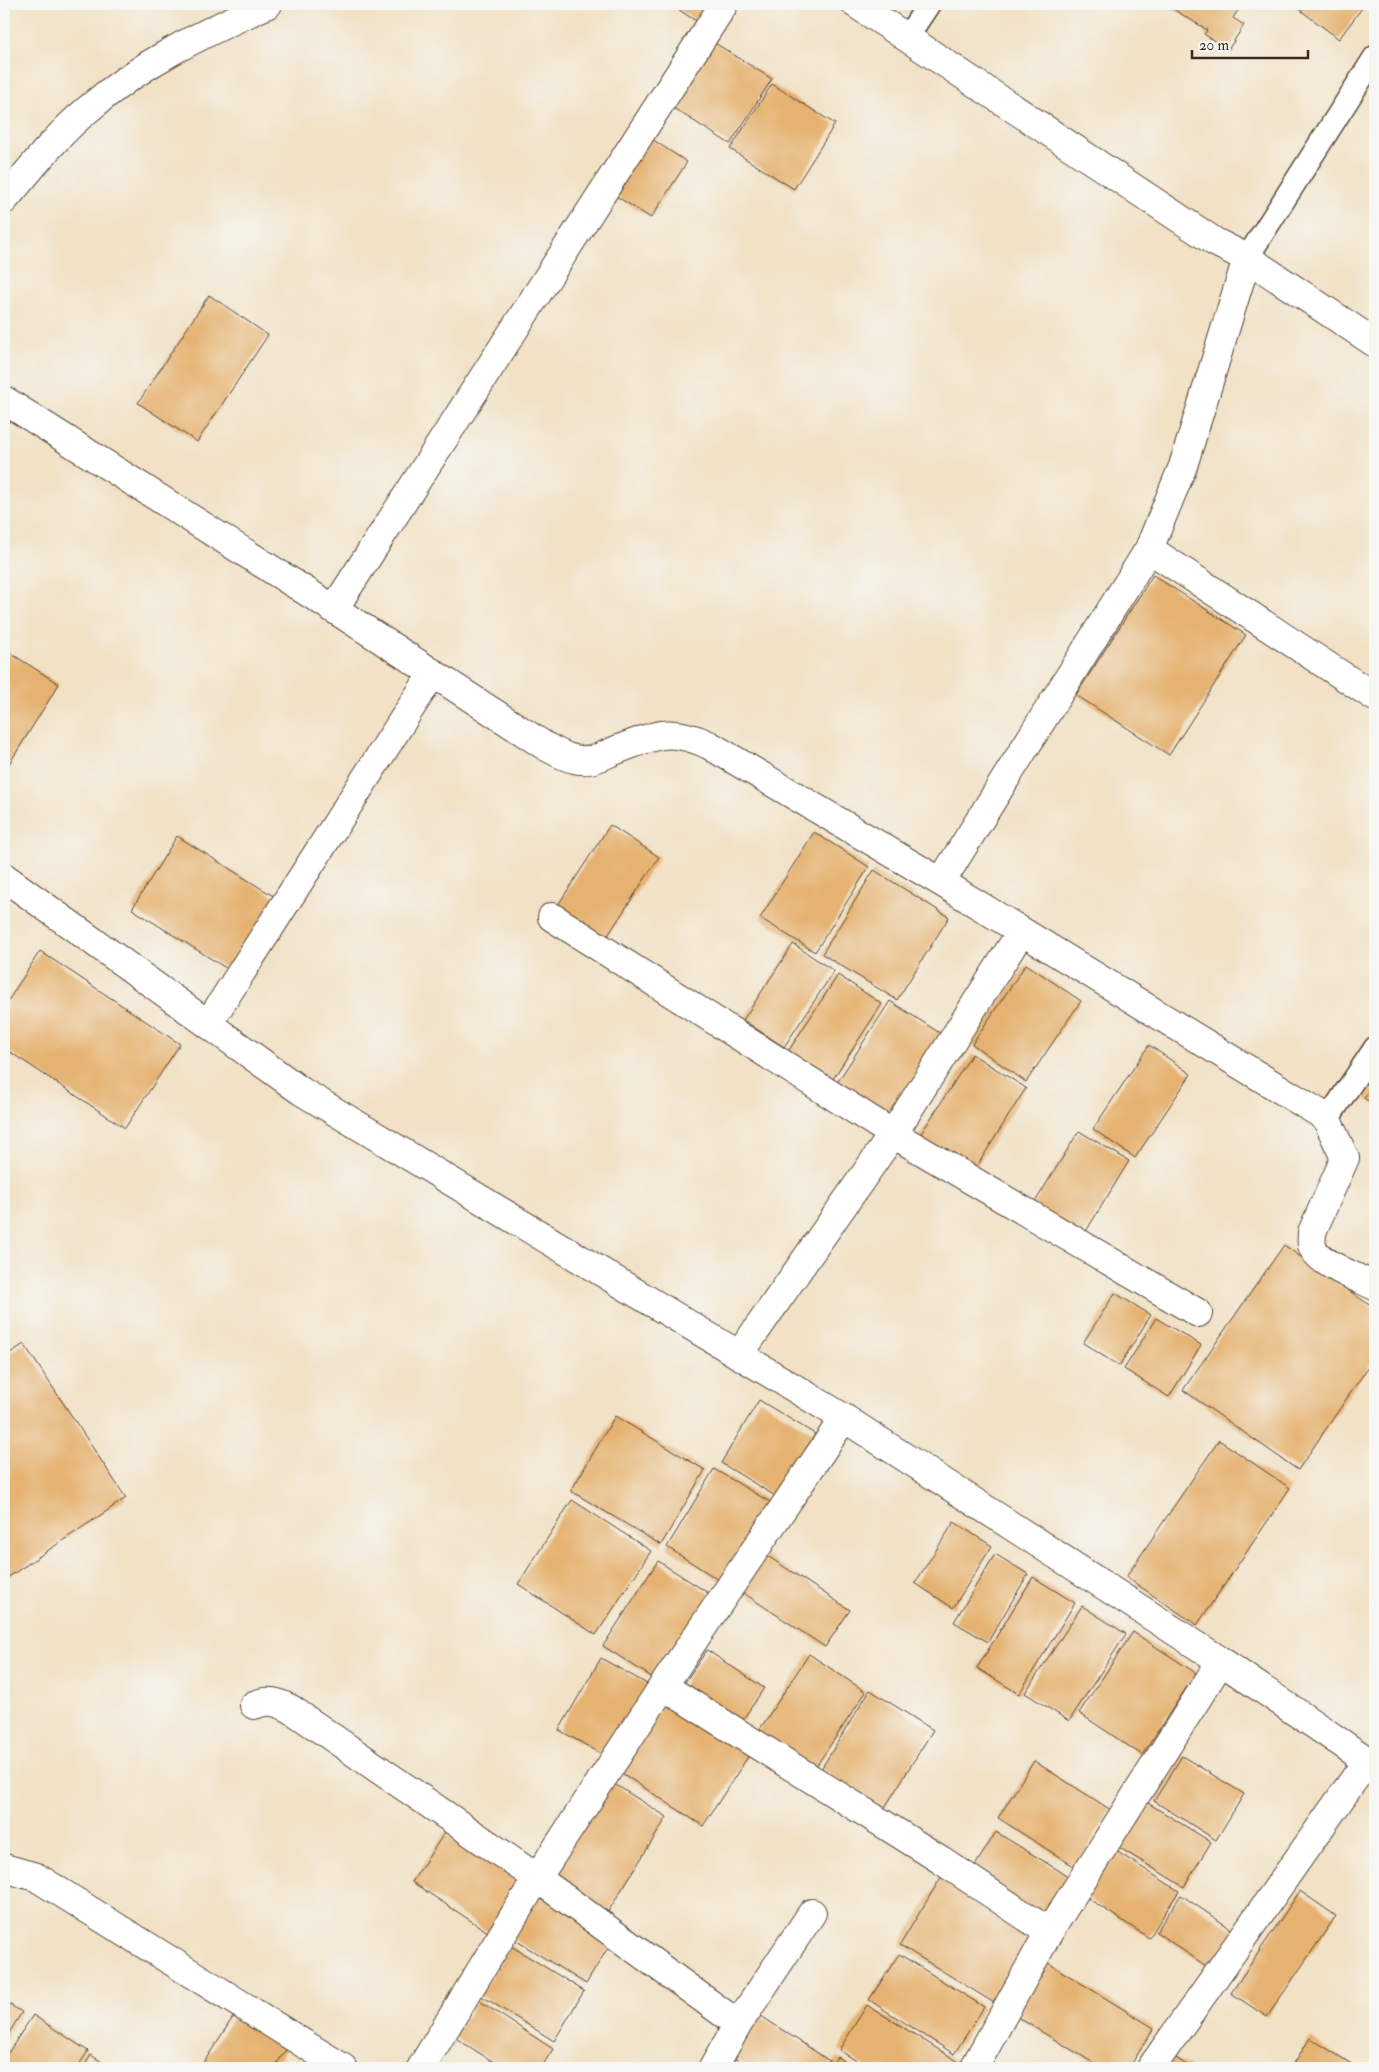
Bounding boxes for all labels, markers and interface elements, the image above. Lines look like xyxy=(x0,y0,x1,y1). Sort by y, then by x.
scale bar xyxy=(1192,28,1308,60)
text: 20 m xyxy=(1199,36,1229,55)

